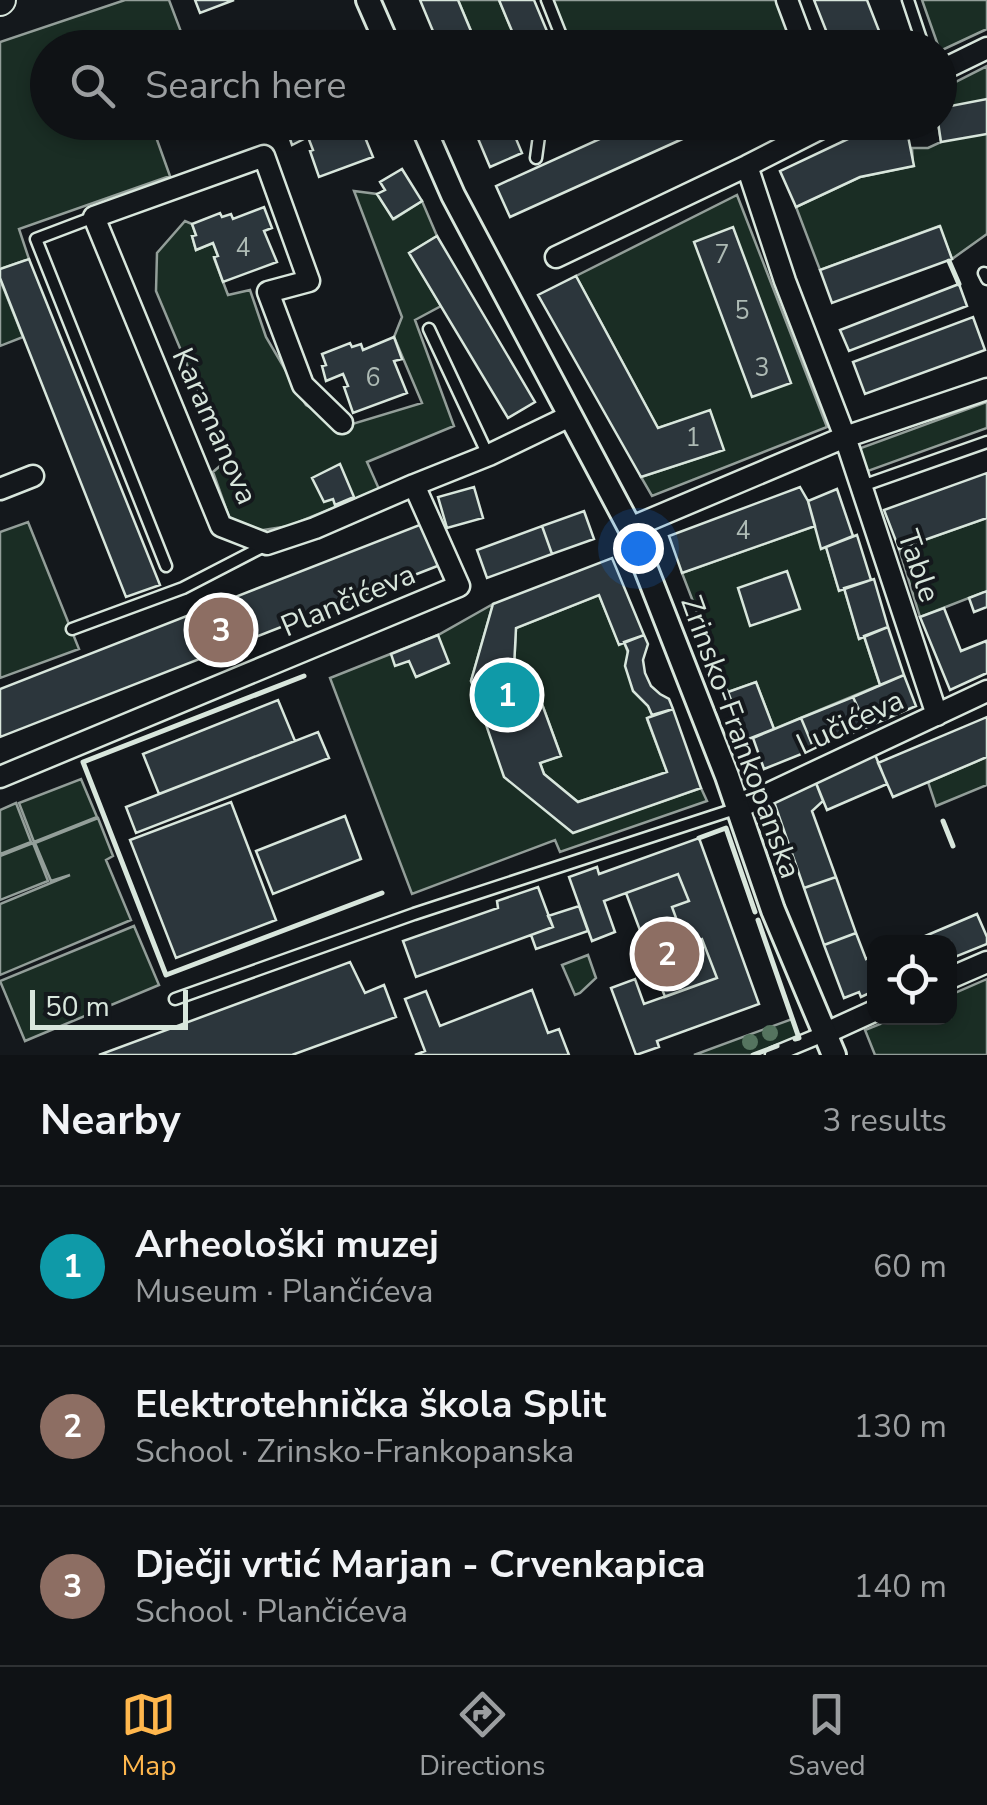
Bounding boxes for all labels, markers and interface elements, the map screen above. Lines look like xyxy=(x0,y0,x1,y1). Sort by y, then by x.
search box xyxy=(30,30,957,140)
icon: search xyxy=(65,58,120,113)
text: Search here xyxy=(145,60,346,111)
house number: 4 xyxy=(235,231,251,265)
house number: 7 xyxy=(714,238,730,272)
house number: 5 xyxy=(734,294,750,328)
street label: Karamanova xyxy=(162,341,267,511)
house number: 3 xyxy=(754,351,770,385)
house number: 6 xyxy=(365,361,381,395)
house number: 1 xyxy=(685,421,701,455)
house number: 4 xyxy=(735,514,751,548)
your location xyxy=(613,523,664,574)
street label: Table xyxy=(887,525,950,608)
street label: Plančićeva xyxy=(275,554,422,647)
street label: Zrinsko-Frankopanska xyxy=(670,590,811,884)
pin: 3 xyxy=(188,592,254,668)
pin: 1 xyxy=(474,658,540,732)
street label: Lučićeva xyxy=(790,680,911,765)
pin: 2 xyxy=(634,916,700,992)
map controls xyxy=(867,935,957,1025)
button: locate xyxy=(867,935,957,1025)
scale bar xyxy=(30,985,188,1030)
text: 50 m xyxy=(45,988,110,1026)
text: Nearby xyxy=(40,1092,181,1149)
text: 3 results xyxy=(822,1099,947,1142)
text: Arheološki muzej xyxy=(135,1219,439,1270)
text: 1 xyxy=(63,1245,82,1288)
text: 60 m xyxy=(873,1245,947,1288)
text: Museum · Plančićeva xyxy=(135,1270,433,1313)
text: Elektrotehnička škola Split xyxy=(135,1379,606,1430)
text: 2 xyxy=(63,1405,82,1448)
text: 130 m xyxy=(854,1405,947,1448)
text: School · Zrinsko-Frankopanska xyxy=(135,1430,574,1473)
text: Dječji vrtić Marjan - Crvenkapica xyxy=(135,1539,706,1590)
text: 3 xyxy=(63,1565,82,1608)
text: 140 m xyxy=(854,1565,947,1608)
text: School · Plančićeva xyxy=(135,1590,408,1633)
tab: Map xyxy=(121,1687,176,1785)
tab: Directions xyxy=(419,1687,545,1785)
tab: Saved xyxy=(788,1687,866,1785)

